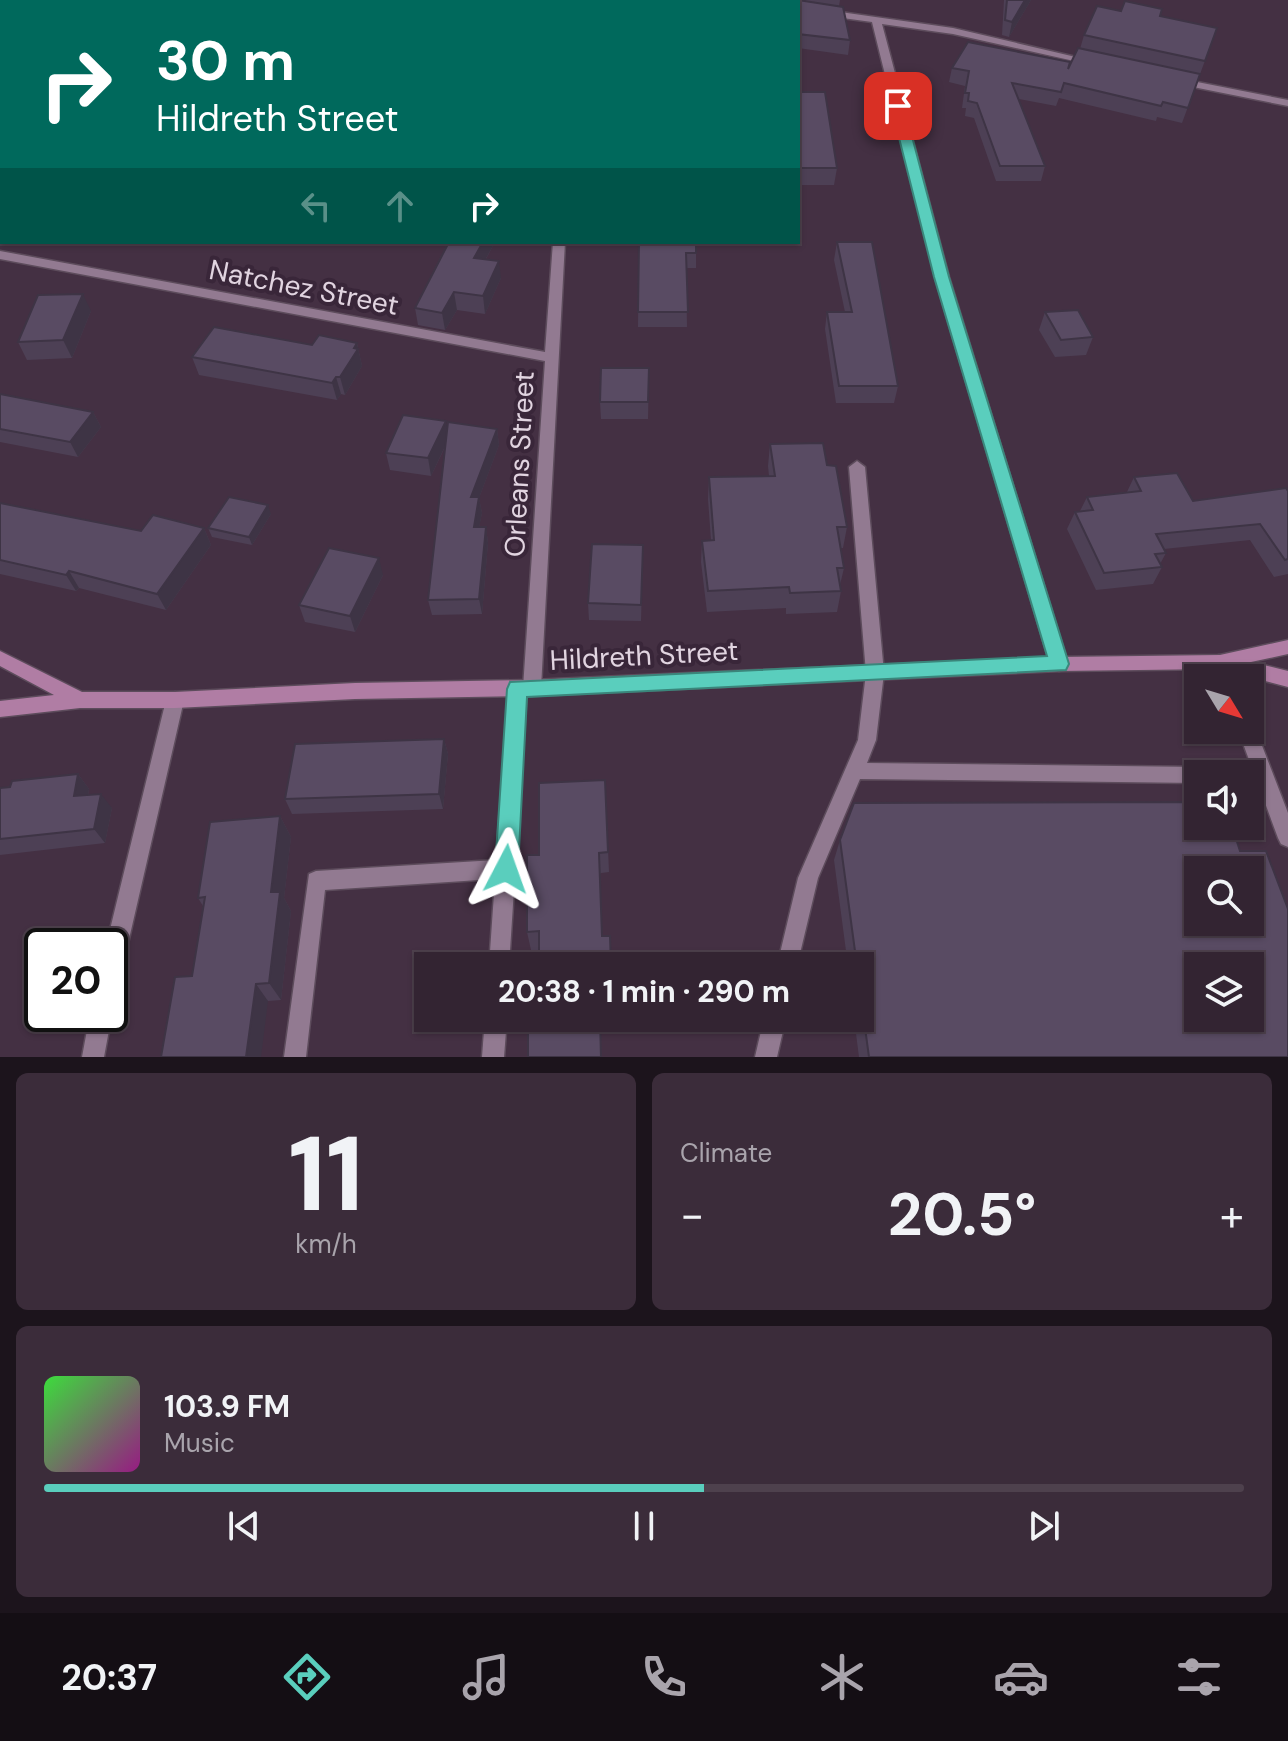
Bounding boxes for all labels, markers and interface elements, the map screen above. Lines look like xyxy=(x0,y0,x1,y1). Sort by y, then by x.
text: 30 m xyxy=(156,24,295,97)
icon: right xyxy=(24,32,128,136)
pin xyxy=(864,72,932,140)
icon: arrive xyxy=(876,84,920,128)
text: Hildreth Street xyxy=(156,95,399,142)
icon: left xyxy=(294,184,338,228)
icon: ahead xyxy=(378,184,422,228)
icon: right xyxy=(462,184,506,228)
street label: Natchez Street xyxy=(206,251,402,324)
street label: Orleans Street xyxy=(496,370,543,558)
street label: Hildreth Street xyxy=(549,632,739,679)
north arrow xyxy=(1184,664,1264,744)
map controls xyxy=(1184,664,1264,1032)
button: sound xyxy=(1184,760,1264,840)
position arrow xyxy=(464,827,548,911)
button: search xyxy=(1184,856,1264,936)
speed limit sign: 20 xyxy=(24,928,128,1032)
button: layers xyxy=(1184,952,1264,1032)
text: 20:38 · 1 min · 290 m xyxy=(498,972,790,1011)
text: 11 xyxy=(288,1107,364,1242)
text: Climate xyxy=(680,1136,772,1170)
text: 20.5° xyxy=(888,1175,1036,1254)
text: − xyxy=(680,1186,704,1244)
text: + xyxy=(1220,1186,1244,1244)
text: km/h xyxy=(295,1227,357,1261)
text: 103.9 FM xyxy=(164,1387,290,1426)
text: Music xyxy=(164,1426,235,1460)
icon: previous xyxy=(222,1504,266,1548)
icon: pause xyxy=(622,1504,666,1548)
icon: next xyxy=(1022,1504,1066,1548)
icon: directions xyxy=(279,1649,335,1705)
icon: music xyxy=(458,1649,514,1705)
icon: phone xyxy=(636,1649,692,1705)
icon: climate xyxy=(814,1649,870,1705)
icon: car xyxy=(993,1649,1049,1705)
icon: filters xyxy=(1171,1649,1227,1705)
text: 20:37 xyxy=(61,1654,157,1701)

